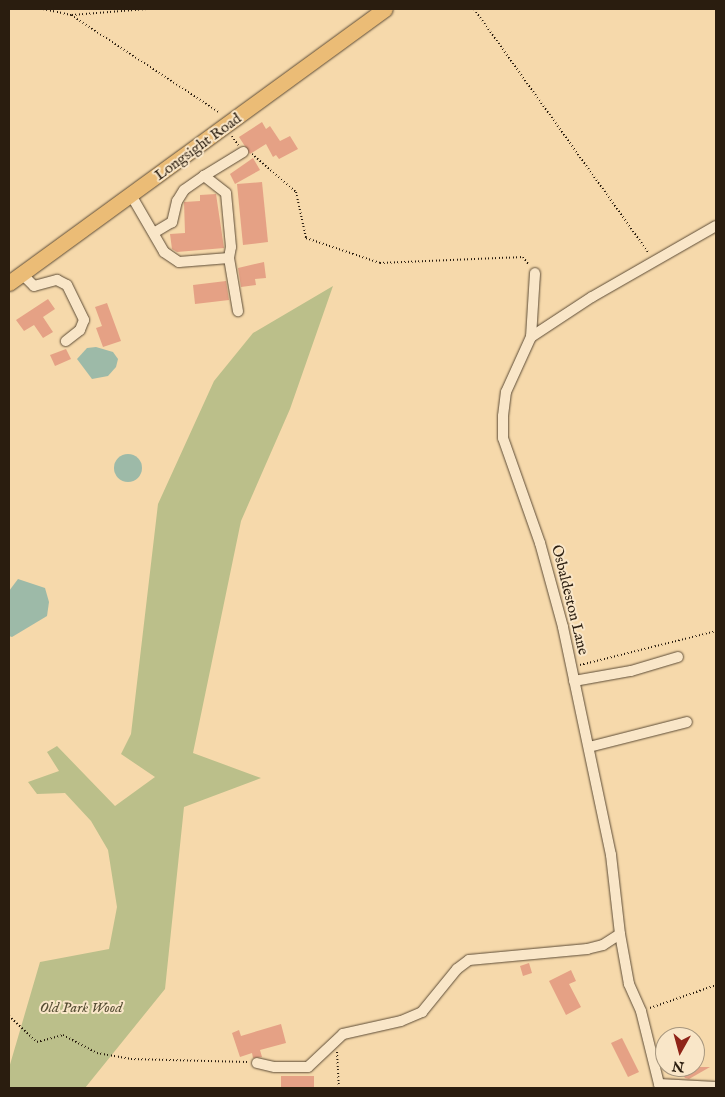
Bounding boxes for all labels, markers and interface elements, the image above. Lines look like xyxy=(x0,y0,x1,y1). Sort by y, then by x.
street label: Longsight Road xyxy=(151,110,245,184)
street label: Osbaldeston Lane xyxy=(548,543,592,657)
park label: Old Park Wood xyxy=(40,999,122,1017)
north arrow xyxy=(655,1027,705,1077)
text: N xyxy=(671,1056,685,1076)

